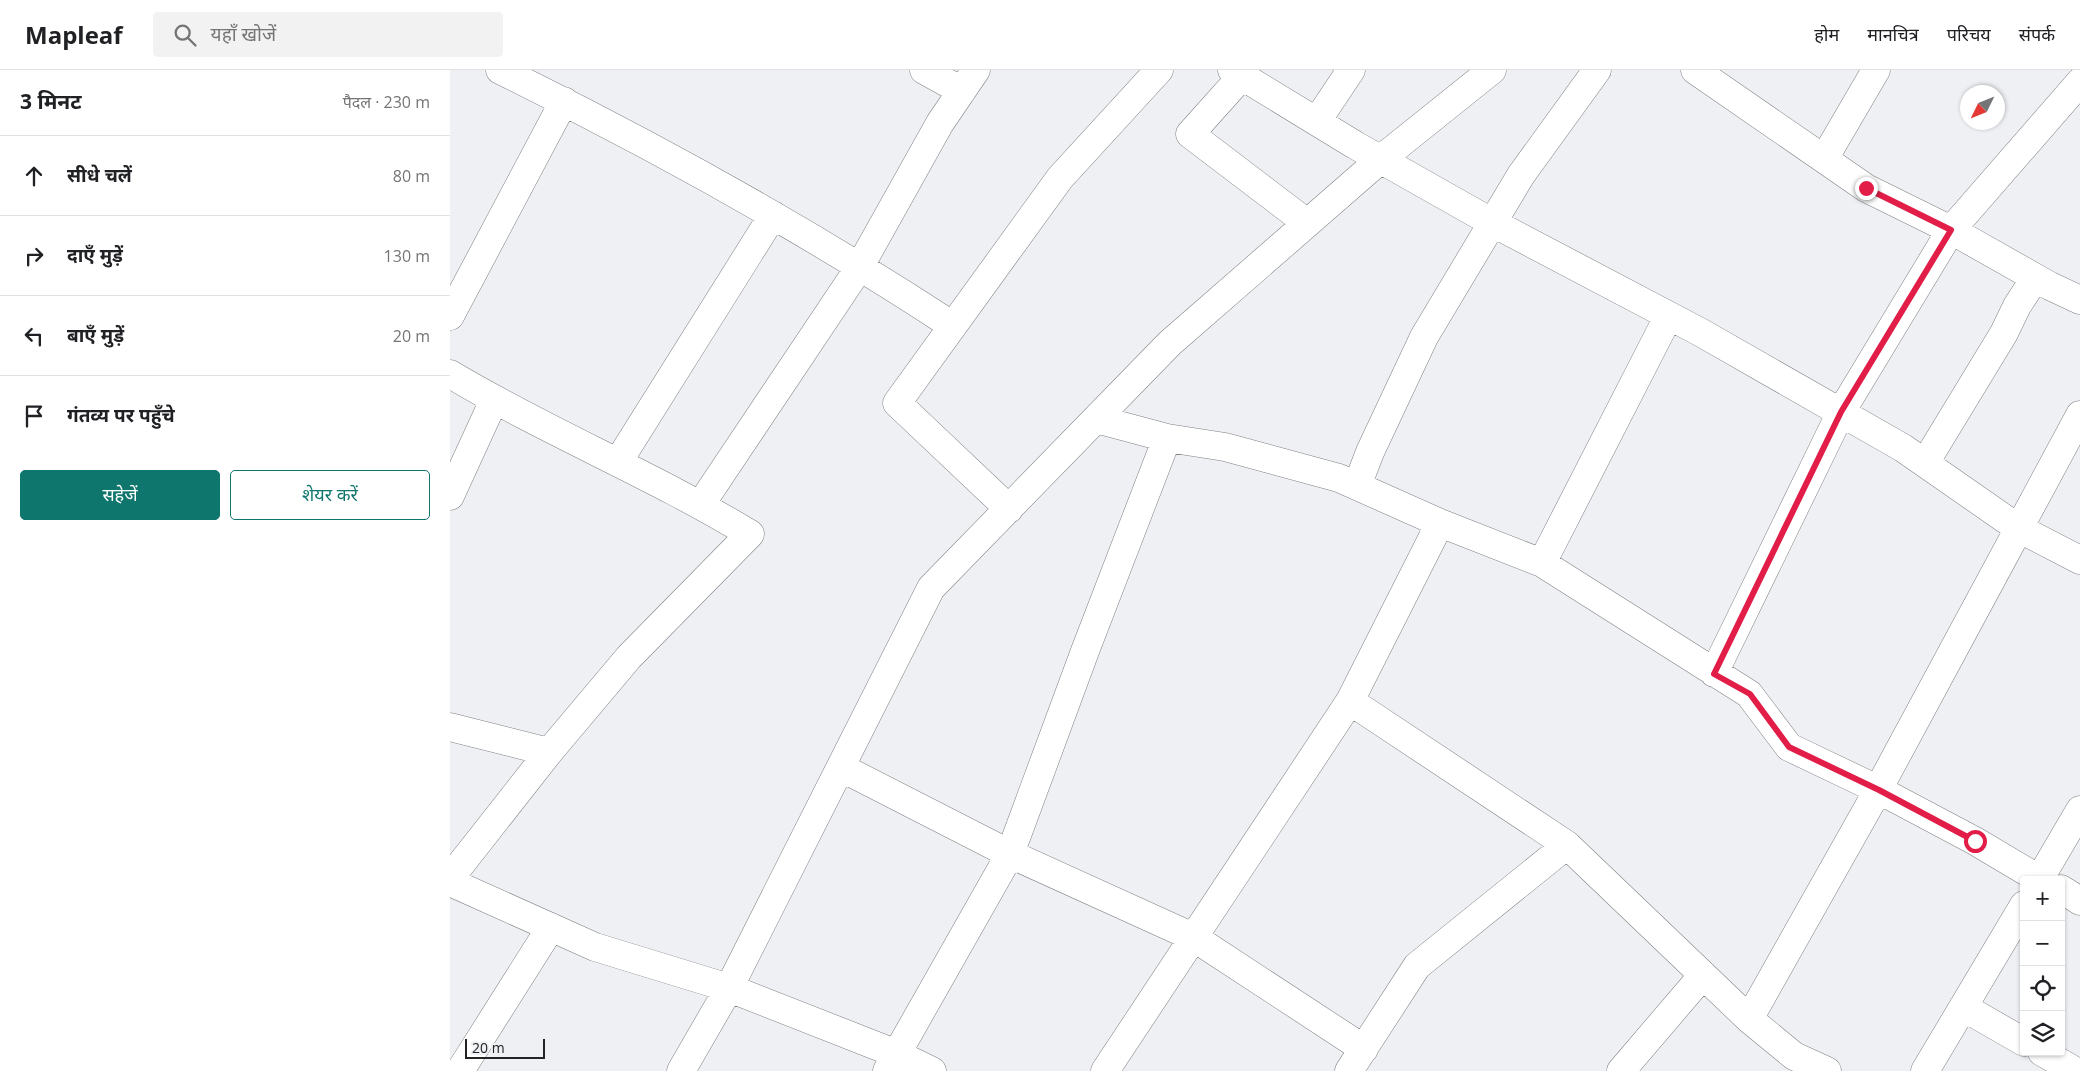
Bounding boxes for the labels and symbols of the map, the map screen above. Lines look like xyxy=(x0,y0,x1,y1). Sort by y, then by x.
north arrow xyxy=(1960,85,2005,130)
route end xyxy=(1855,177,1878,200)
route start xyxy=(1964,830,1987,853)
scale bar xyxy=(465,1036,545,1059)

